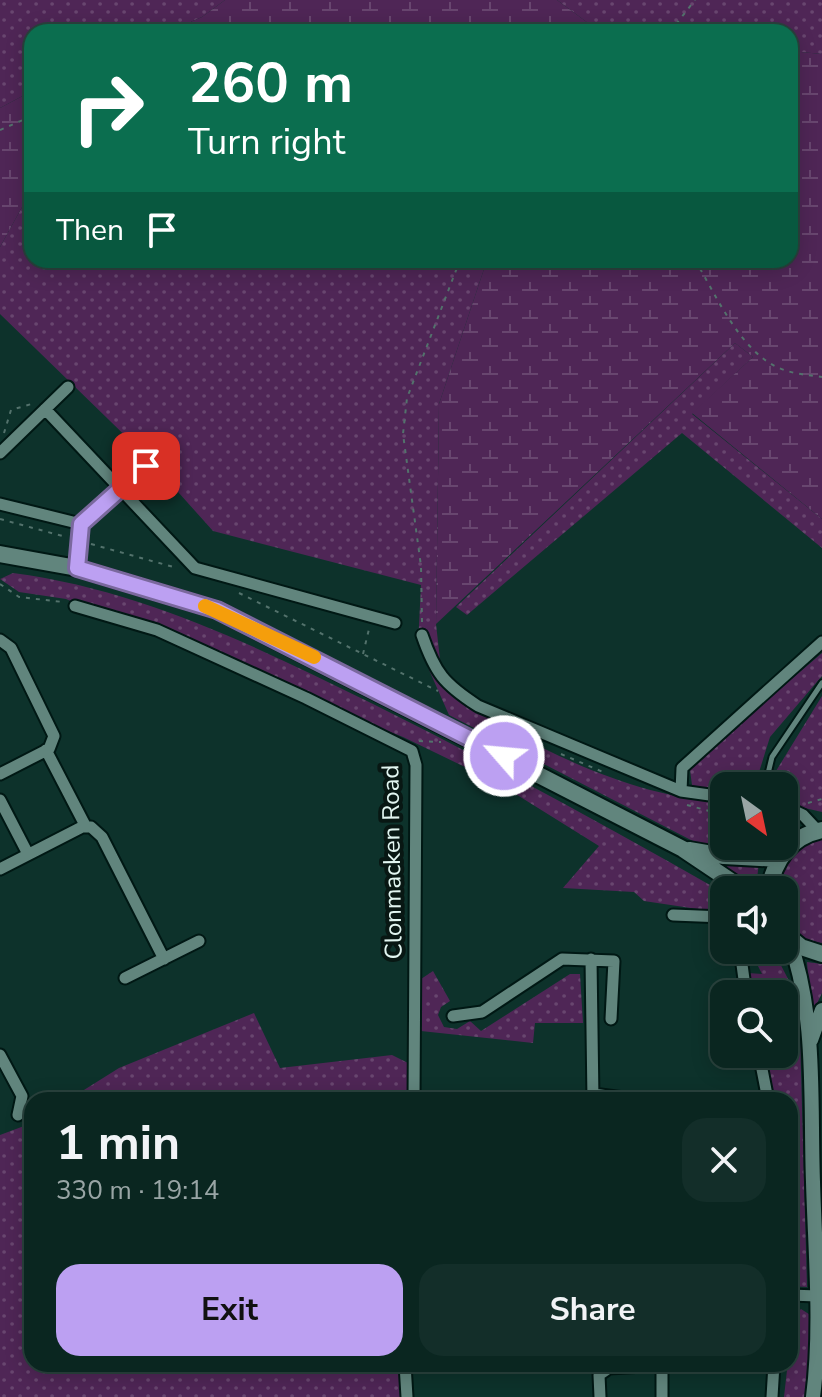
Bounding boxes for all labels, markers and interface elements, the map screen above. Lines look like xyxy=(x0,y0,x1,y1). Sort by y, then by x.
text: 260 m xyxy=(188,45,353,122)
icon: right xyxy=(56,56,160,160)
text: Turn right xyxy=(188,118,345,167)
icon: arrive xyxy=(140,208,184,252)
text: Then xyxy=(56,210,124,251)
pin xyxy=(112,432,180,500)
icon: arrive xyxy=(124,444,168,488)
position arrow xyxy=(462,714,546,798)
street label: Clonmacken Road xyxy=(374,764,410,960)
north arrow xyxy=(710,772,798,860)
map controls xyxy=(710,772,798,1068)
button: sound xyxy=(710,876,798,964)
button: search xyxy=(710,980,798,1068)
text: 1 min xyxy=(56,1110,180,1176)
button: close xyxy=(682,1118,766,1202)
text: 330 m · 19:14 xyxy=(56,1173,219,1208)
button: Exit xyxy=(56,1264,403,1356)
button: Share xyxy=(419,1264,766,1356)

